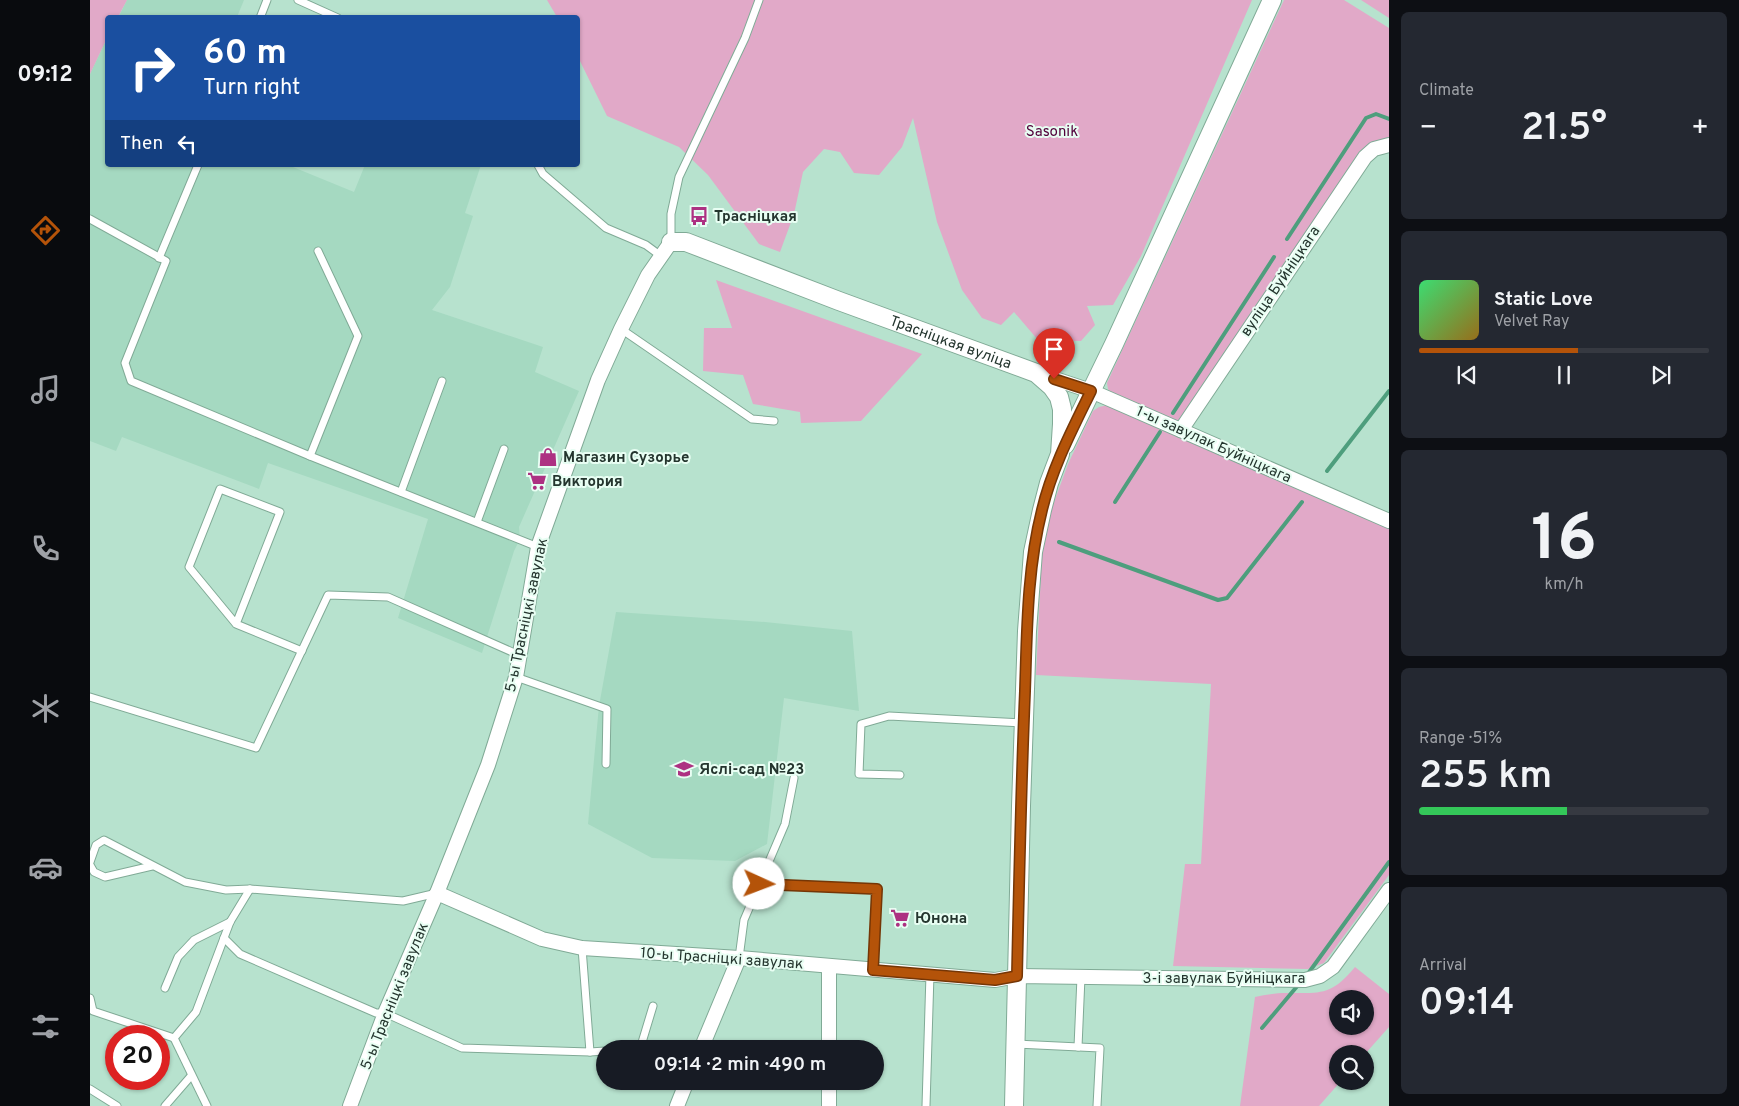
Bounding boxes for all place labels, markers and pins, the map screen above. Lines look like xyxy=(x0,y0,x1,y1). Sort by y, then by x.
bus stop icon: Трасніцкая xyxy=(688,205,710,227)
place label: Трасніцкая xyxy=(714,208,797,227)
pin xyxy=(1033,328,1075,379)
shop icon: Магазин Сузорье xyxy=(537,446,559,468)
place label: Магазин Сузорье xyxy=(563,449,689,468)
supermarket icon: Виктория xyxy=(526,470,548,492)
place label: Виктория xyxy=(552,473,623,492)
school or university icon: Яслі-сад №23 xyxy=(673,758,695,780)
place label: Яслі-сад №23 xyxy=(699,761,804,780)
supermarket icon: Юнона xyxy=(889,907,911,929)
place label: Юнона xyxy=(915,910,967,929)

